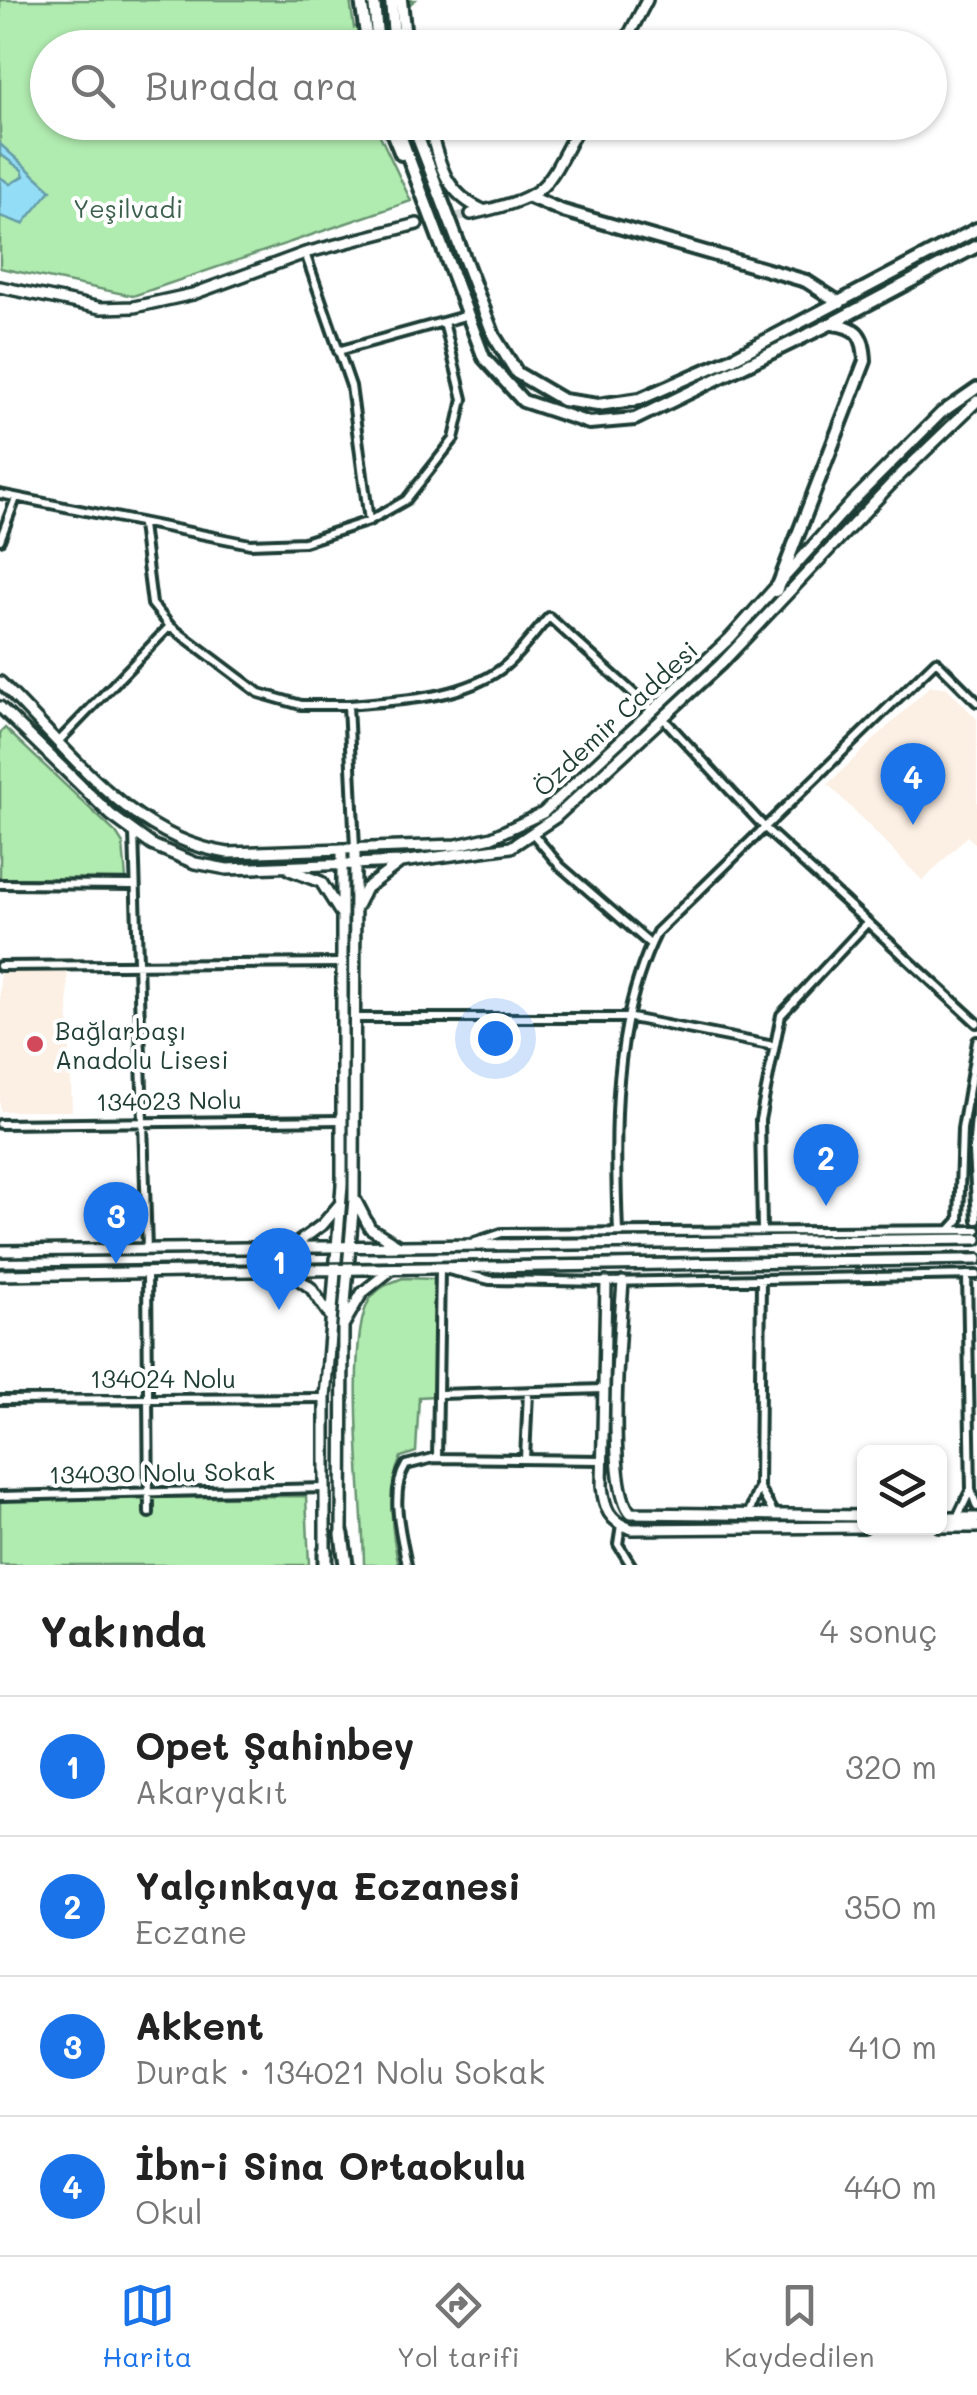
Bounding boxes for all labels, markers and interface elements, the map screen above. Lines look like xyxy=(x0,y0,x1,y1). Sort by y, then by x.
search box xyxy=(30,30,947,140)
icon: search xyxy=(65,58,120,113)
text: Burada ara xyxy=(145,60,359,110)
park label: Yeşilvadi xyxy=(73,192,183,224)
street label: Özdemir Caddesi xyxy=(526,633,704,803)
pin: 4 xyxy=(880,742,946,825)
your location xyxy=(470,1013,521,1064)
place label: Bağlarbaşı Anadolu Lisesi xyxy=(55,1014,229,1075)
marker: Bağlarbaşı Anadolu Lisesi xyxy=(24,1033,46,1055)
street label: 134023 Nolu xyxy=(96,1083,242,1117)
pin: 2 xyxy=(794,1124,858,1206)
pin: 3 xyxy=(84,1182,148,1264)
pin: 1 xyxy=(246,1228,312,1310)
street label: 134024 Nolu xyxy=(90,1362,236,1394)
map controls xyxy=(857,1445,947,1535)
button: layers xyxy=(857,1445,947,1535)
street label: 134030 Nolu Sokak xyxy=(49,1454,275,1490)
text: Yakında xyxy=(40,1603,207,1658)
text: 4 sonuç xyxy=(819,1609,937,1651)
text: Opet Şahinbey xyxy=(135,1720,414,1770)
text: 1 xyxy=(65,1745,80,1787)
text: 320 m xyxy=(845,1745,937,1787)
text: Akaryakıt xyxy=(135,1770,288,1812)
text: Yalçınkaya Eczanesi xyxy=(135,1860,521,1910)
text: 2 xyxy=(64,1885,81,1927)
text: 350 m xyxy=(844,1885,937,1927)
text: Eczane xyxy=(135,1910,247,1952)
text: Akkent xyxy=(135,2000,264,2050)
text: 3 xyxy=(63,2025,82,2067)
text: 410 m xyxy=(848,2025,937,2067)
text: Durak · 134021 Nolu Sokak xyxy=(135,2050,545,2092)
text: İbn-i Sina Ortaokulu xyxy=(135,2140,527,2190)
text: 4 xyxy=(62,2165,83,2207)
text: 440 m xyxy=(844,2165,937,2207)
text: Okul xyxy=(135,2190,203,2232)
tab: Harita xyxy=(102,2278,192,2374)
tab: Yol tarifi xyxy=(397,2278,520,2374)
tab: Kaydedilen xyxy=(724,2278,875,2374)

